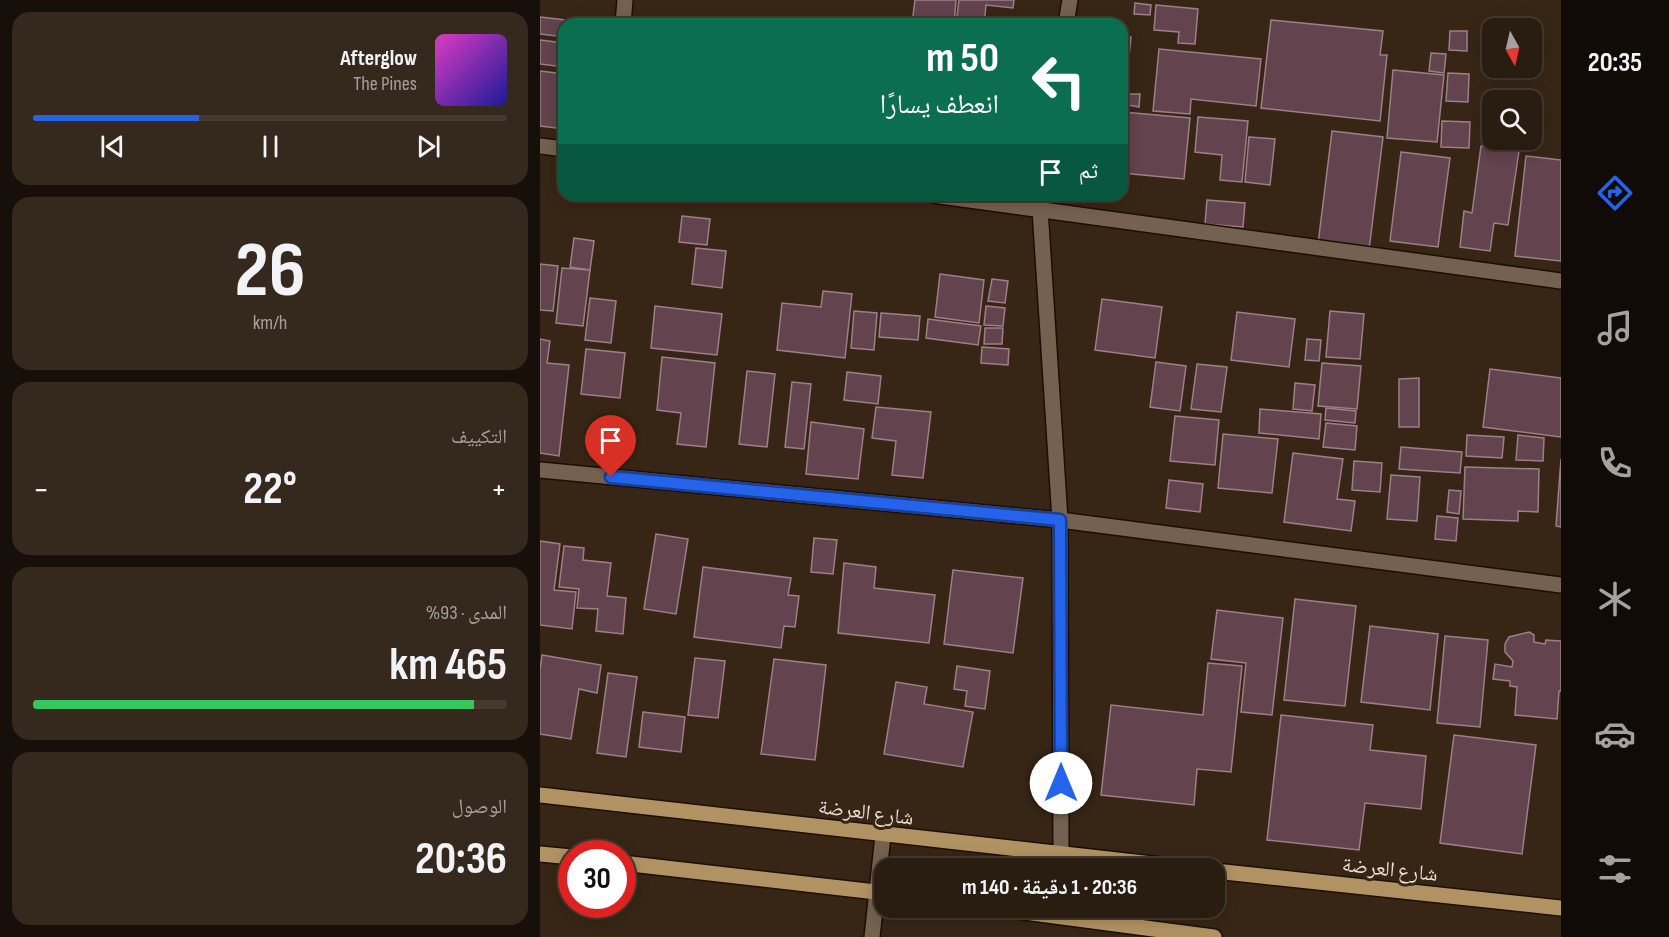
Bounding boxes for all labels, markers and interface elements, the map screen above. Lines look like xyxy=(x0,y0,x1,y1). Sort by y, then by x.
north arrow xyxy=(1482,18,1542,78)
map controls xyxy=(1482,18,1542,150)
text: 50 m xyxy=(926,33,999,84)
icon: left xyxy=(1020,42,1098,120)
text: Afterglow xyxy=(340,45,417,72)
text: 20:35 xyxy=(1588,47,1642,79)
text: The Pines xyxy=(353,72,417,96)
text: انعطف يسارًا xyxy=(880,89,999,121)
button: search xyxy=(1482,90,1542,150)
icon: previous xyxy=(96,130,129,163)
icon: pause xyxy=(254,130,287,163)
icon: next xyxy=(412,130,445,163)
icon: arrive xyxy=(1034,156,1067,189)
text: ثم xyxy=(1079,158,1098,185)
icon: directions xyxy=(1594,172,1636,214)
text: 26 xyxy=(235,225,305,318)
icon: music xyxy=(1594,307,1636,349)
text: km/h xyxy=(253,311,287,335)
pin xyxy=(585,415,636,477)
icon: arrive xyxy=(594,424,627,457)
text: التكييف xyxy=(451,425,507,449)
icon: phone xyxy=(1594,442,1636,484)
text: 22° xyxy=(243,462,297,517)
text: − xyxy=(33,470,49,510)
text: + xyxy=(491,470,507,510)
icon: climate xyxy=(1594,578,1636,620)
text: المدى · 93% xyxy=(426,601,507,625)
text: 465 km xyxy=(389,638,507,693)
icon: car xyxy=(1594,713,1636,755)
position arrow xyxy=(1029,751,1093,815)
street label: شارع العرضة xyxy=(817,794,915,831)
text: الوصول xyxy=(452,795,507,819)
text: 20:36 xyxy=(415,832,507,887)
speed limit sign: 30 xyxy=(558,840,636,918)
icon: filters xyxy=(1594,848,1636,890)
street label: شارع العرضة xyxy=(1341,852,1439,887)
text: 20:36 · 1 دقيقة · 140 m xyxy=(962,874,1137,901)

